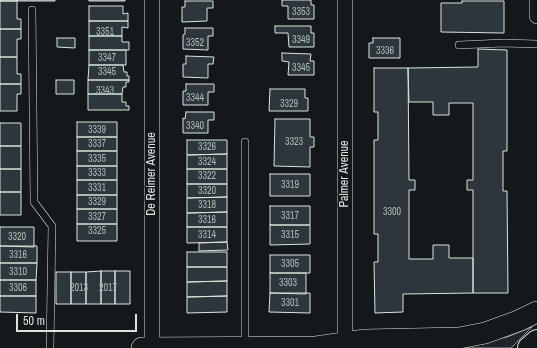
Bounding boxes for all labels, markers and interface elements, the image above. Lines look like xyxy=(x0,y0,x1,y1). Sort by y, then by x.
house number: 3353 xyxy=(292,6,310,18)
house number: 3351 xyxy=(96,26,114,38)
house number: 3349 xyxy=(292,34,310,46)
house number: 3352 xyxy=(186,37,204,49)
house number: 3336 xyxy=(376,45,394,57)
house number: 3347 xyxy=(98,52,116,64)
house number: 3345 xyxy=(292,62,310,74)
house number: 3345 xyxy=(98,66,116,78)
house number: 3343 xyxy=(96,85,114,97)
house number: 3344 xyxy=(186,92,204,104)
house number: 3329 xyxy=(280,98,298,110)
house number: 3340 xyxy=(186,120,204,132)
house number: 3339 xyxy=(88,124,106,136)
street label: De Reimer Avenue xyxy=(145,132,159,216)
house number: 3323 xyxy=(285,136,303,148)
house number: 3337 xyxy=(88,138,106,150)
street label: Palmer Avenue xyxy=(338,140,352,208)
house number: 3326 xyxy=(198,141,216,153)
house number: 3335 xyxy=(88,153,106,165)
house number: 3324 xyxy=(198,156,216,168)
house number: 3333 xyxy=(88,167,106,179)
house number: 3322 xyxy=(198,170,216,182)
house number: 3319 xyxy=(281,179,299,191)
house number: 3331 xyxy=(88,182,106,194)
house number: 3320 xyxy=(198,185,216,197)
house number: 3329 xyxy=(88,196,106,208)
house number: 3318 xyxy=(198,199,216,211)
house number: 3300 xyxy=(383,206,401,218)
house number: 3317 xyxy=(281,210,299,222)
house number: 3327 xyxy=(88,211,106,223)
house number: 3316 xyxy=(198,214,216,226)
house number: 3325 xyxy=(88,225,106,237)
house number: 3314 xyxy=(198,229,216,241)
house number: 3315 xyxy=(281,229,299,241)
house number: 3320 xyxy=(8,231,26,243)
house number: 3316 xyxy=(9,249,27,261)
house number: 3305 xyxy=(281,258,299,270)
house number: 3310 xyxy=(9,266,27,278)
house number: 3303 xyxy=(279,277,297,289)
house number: 3306 xyxy=(9,282,27,294)
house number: 2013 xyxy=(70,282,88,294)
house number: 2017 xyxy=(99,282,117,294)
house number: 3301 xyxy=(281,297,299,309)
scale bar xyxy=(18,306,139,332)
text: 50 m xyxy=(23,313,45,329)

